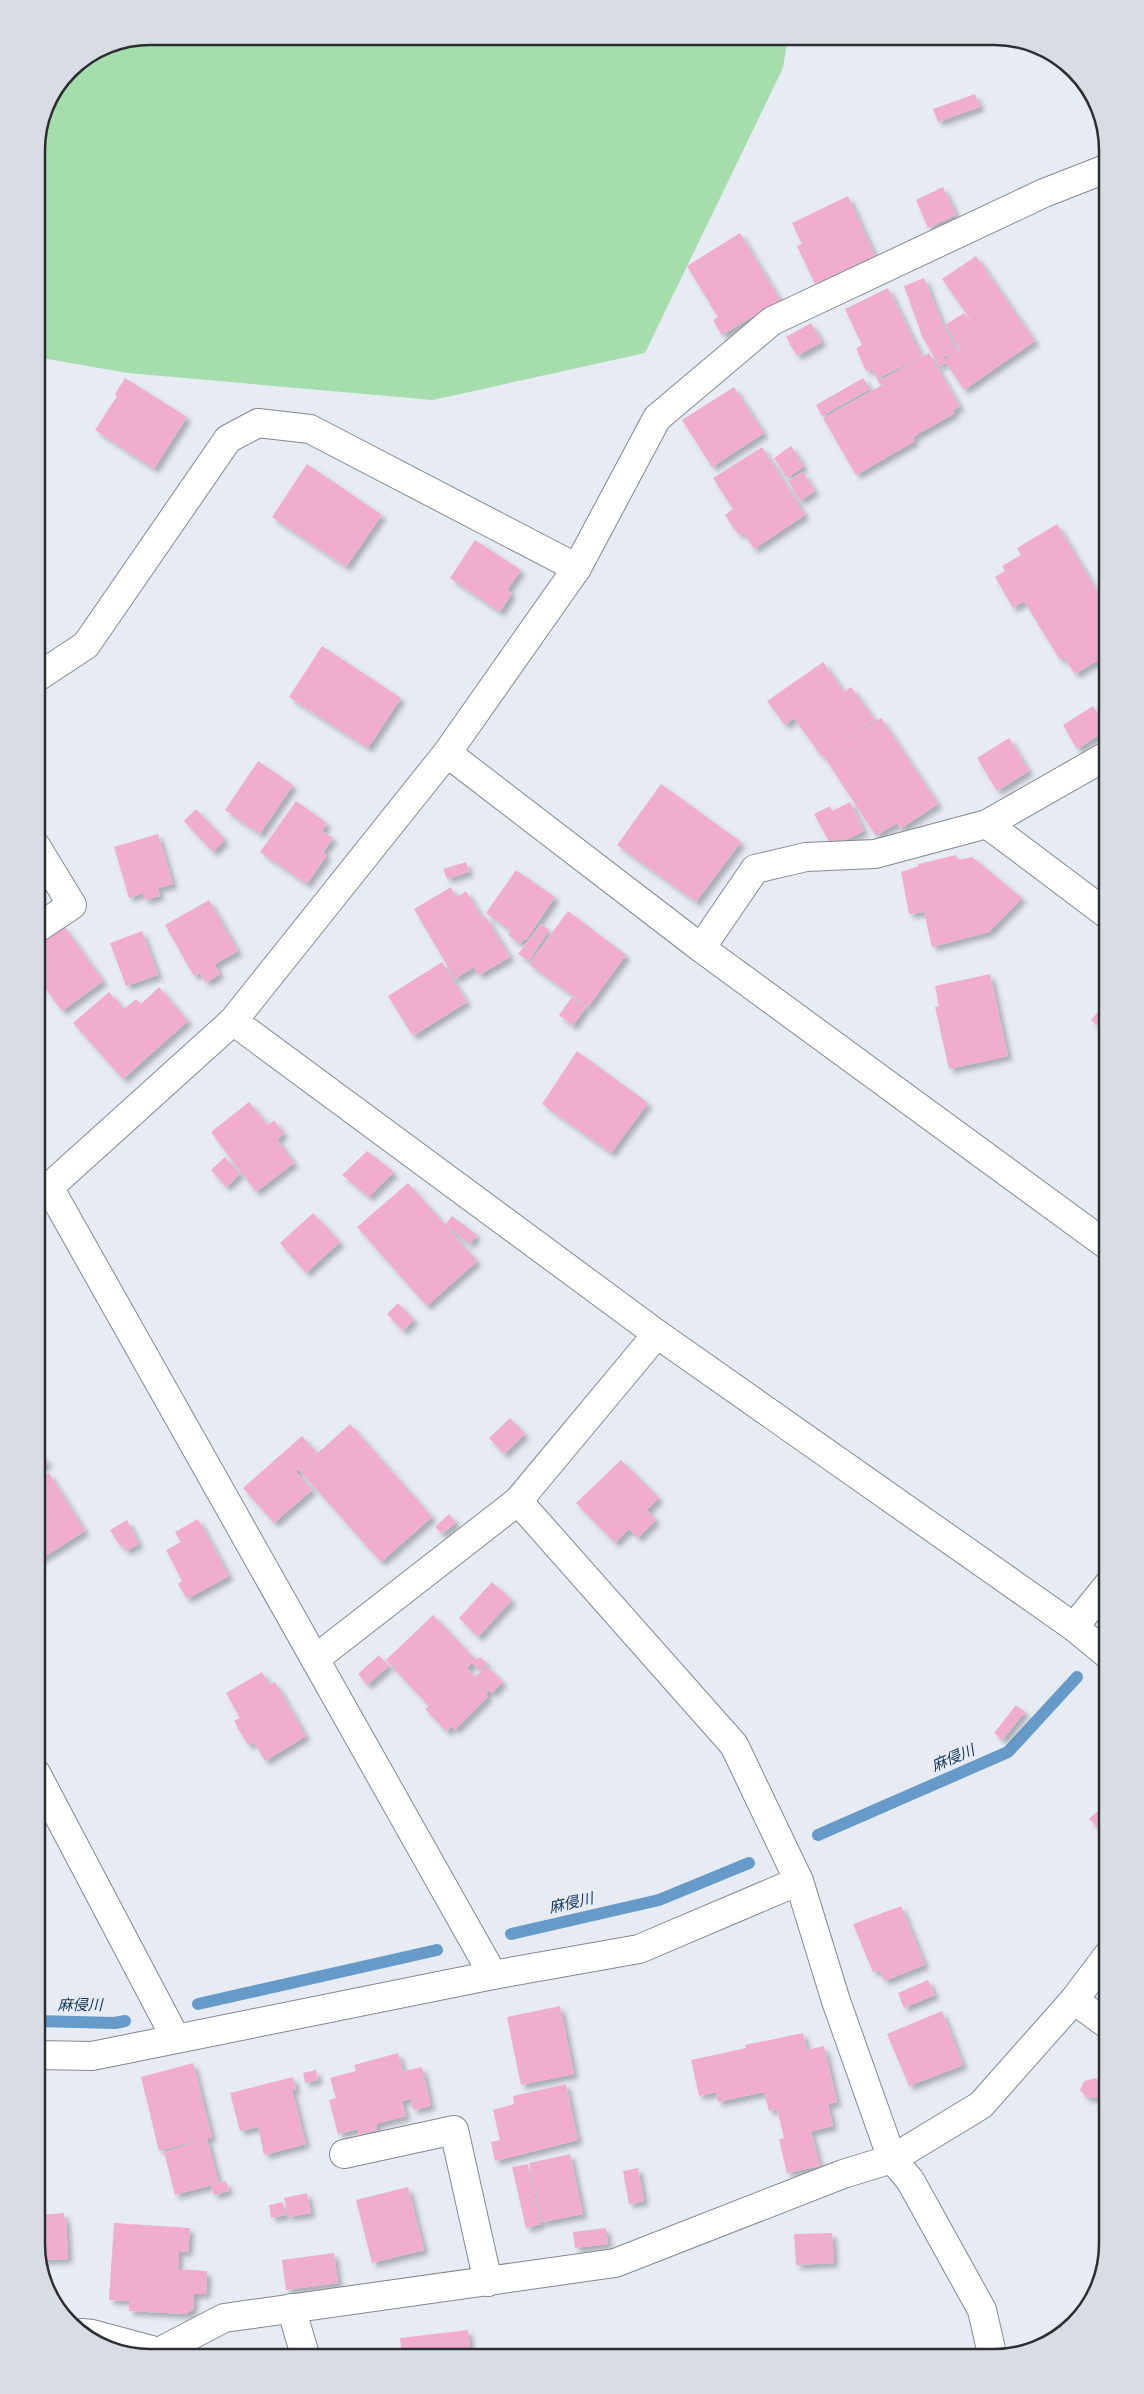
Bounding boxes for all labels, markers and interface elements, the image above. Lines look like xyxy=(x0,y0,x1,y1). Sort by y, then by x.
water label: 麻侵川 xyxy=(929,1740,979,1775)
water label: 麻侵川 xyxy=(547,1889,597,1917)
water label: 麻侵川 xyxy=(57,1996,104,2014)

